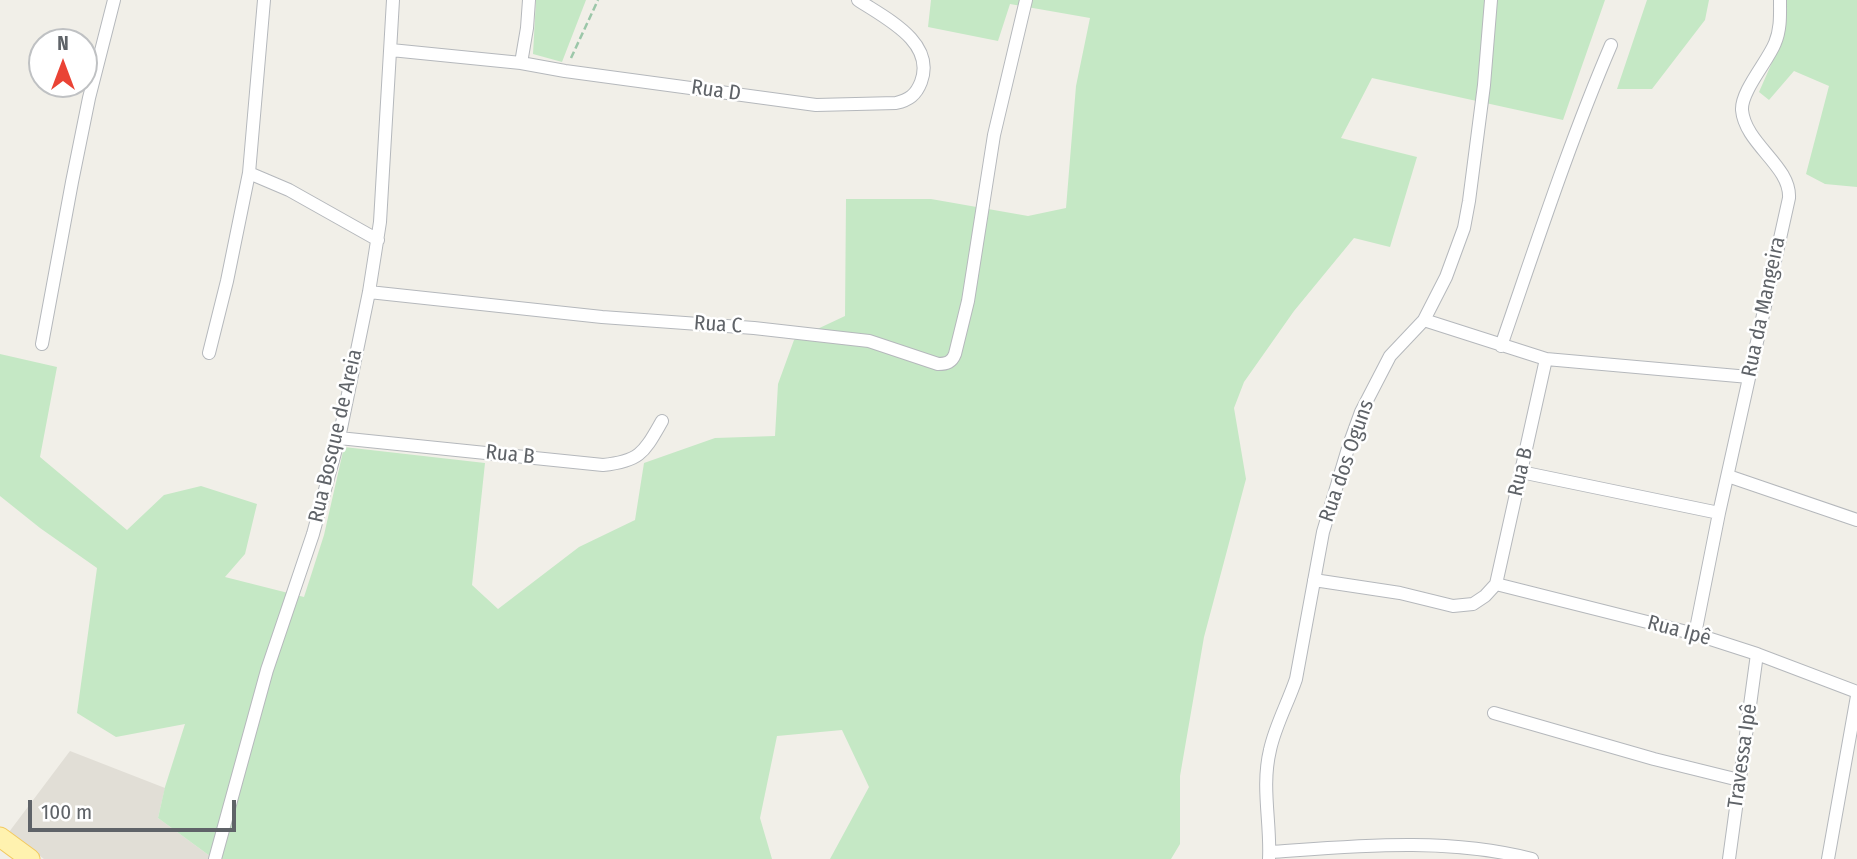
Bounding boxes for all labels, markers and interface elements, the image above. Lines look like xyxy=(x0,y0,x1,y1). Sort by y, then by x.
north arrow xyxy=(28,28,98,98)
text: N xyxy=(57,32,69,55)
street label: Rua D xyxy=(690,75,742,107)
street label: Rua da Mangeira xyxy=(1737,235,1791,379)
street label: Rua C xyxy=(693,311,743,339)
street label: Rua Bosque de Areia xyxy=(304,347,368,525)
street label: Rua dos Oguns xyxy=(1314,397,1380,525)
street label: Rua B xyxy=(484,440,536,470)
street label: Rua B xyxy=(1503,445,1539,499)
street label: Rua Ipê xyxy=(1644,610,1714,652)
street label: Travessa Ipê xyxy=(1723,702,1763,810)
scale bar xyxy=(32,786,240,830)
text: 100 m xyxy=(41,799,92,825)

